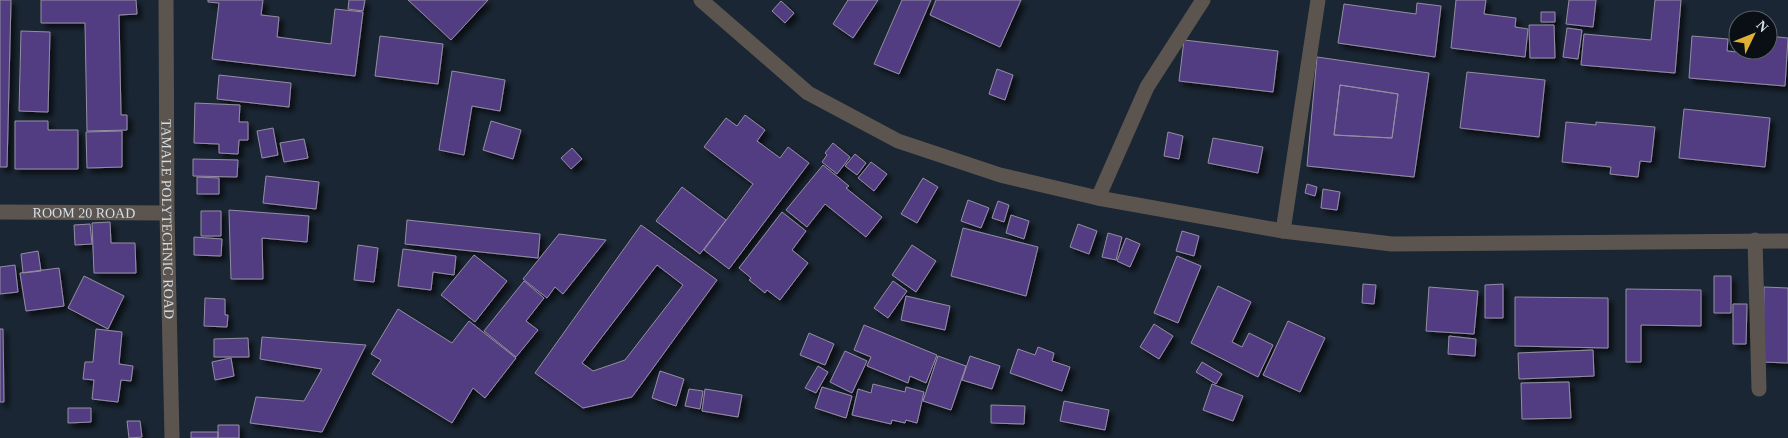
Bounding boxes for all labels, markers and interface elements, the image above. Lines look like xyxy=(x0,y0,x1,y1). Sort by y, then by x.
north arrow xyxy=(1728,10,1778,60)
text: N xyxy=(1753,18,1771,35)
street label: TAMALE POLYTECHNIC ROAD xyxy=(159,119,177,319)
street label: ROOM 20 ROAD xyxy=(33,205,135,220)

